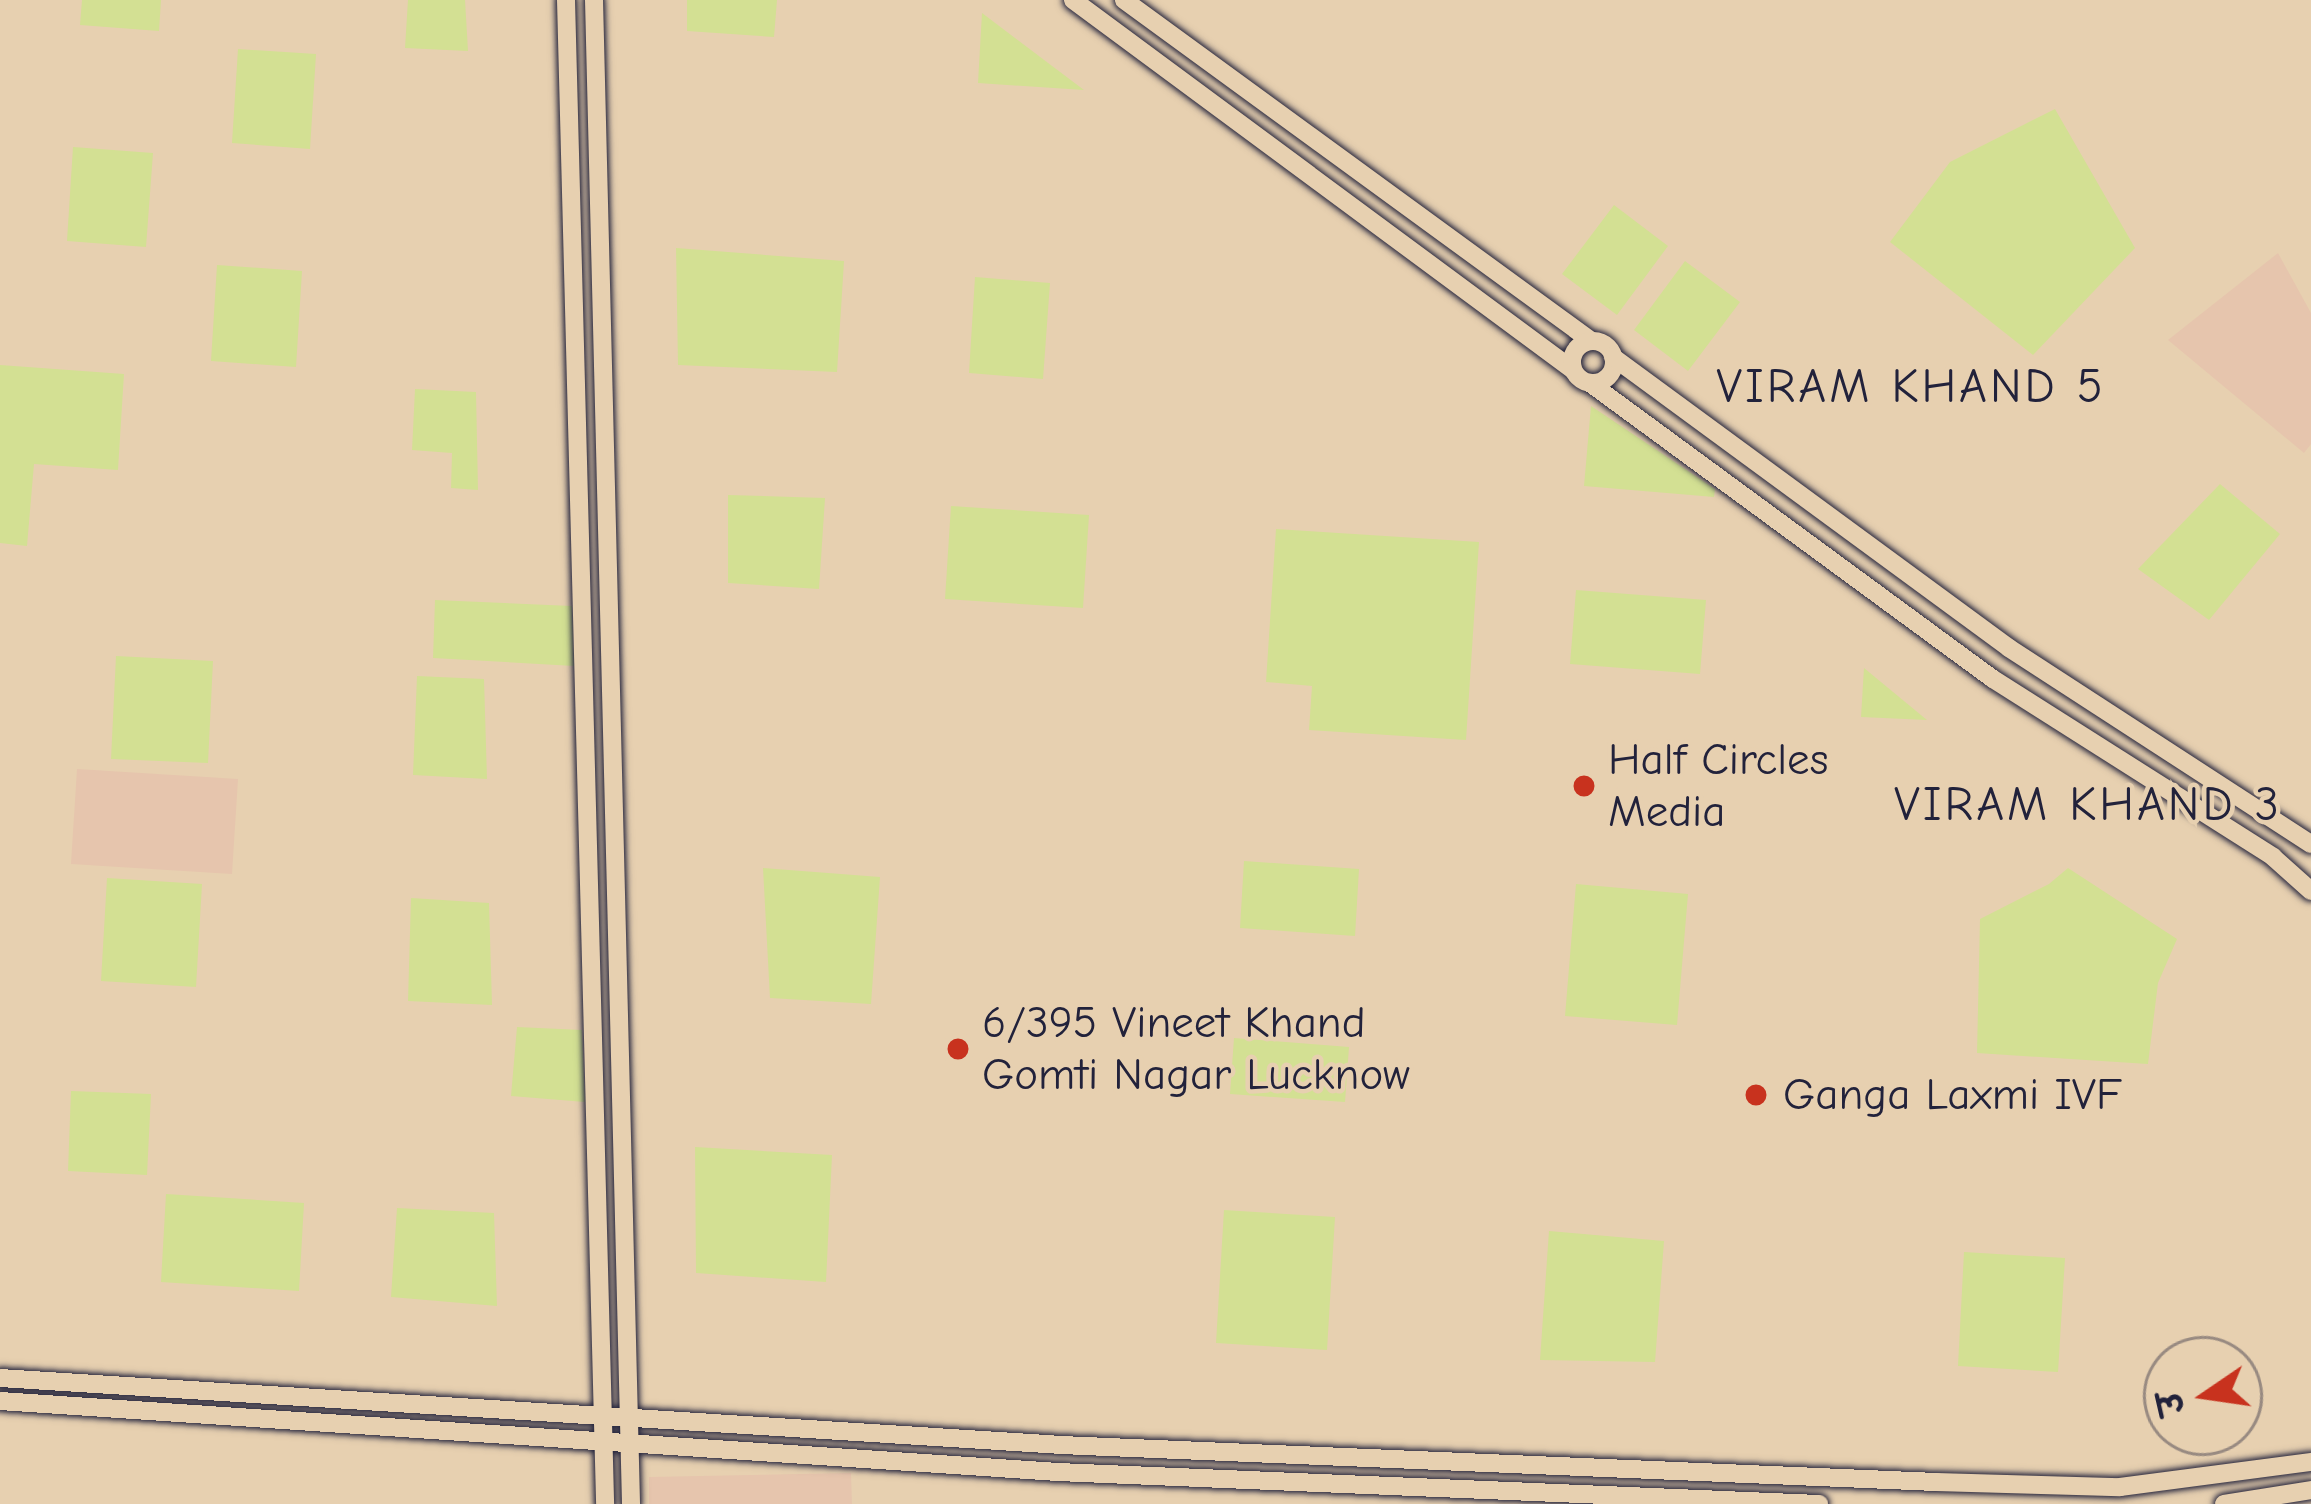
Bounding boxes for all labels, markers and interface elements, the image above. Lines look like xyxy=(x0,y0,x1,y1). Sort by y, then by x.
district label: VIRAM KHAND 5 xyxy=(1716,358,2106,416)
place label: Half Circles Media xyxy=(1608,733,1828,839)
marker: Half Circles Media xyxy=(1571,773,1597,799)
district label: VIRAM KHAND 3 xyxy=(1894,776,2282,834)
place label: 6/395 Vineet Khand Gomti Nagar Lucknow xyxy=(982,996,1410,1102)
marker: 6/395 Vineet Khand Gomti Nagar Lucknow xyxy=(945,1036,971,1062)
place label: Ganga Laxmi IVF xyxy=(1783,1068,2122,1122)
marker: Ganga Laxmi IVF xyxy=(1740,1079,1772,1111)
north arrow xyxy=(2143,1336,2263,1456)
text: उ xyxy=(2150,1388,2192,1418)

